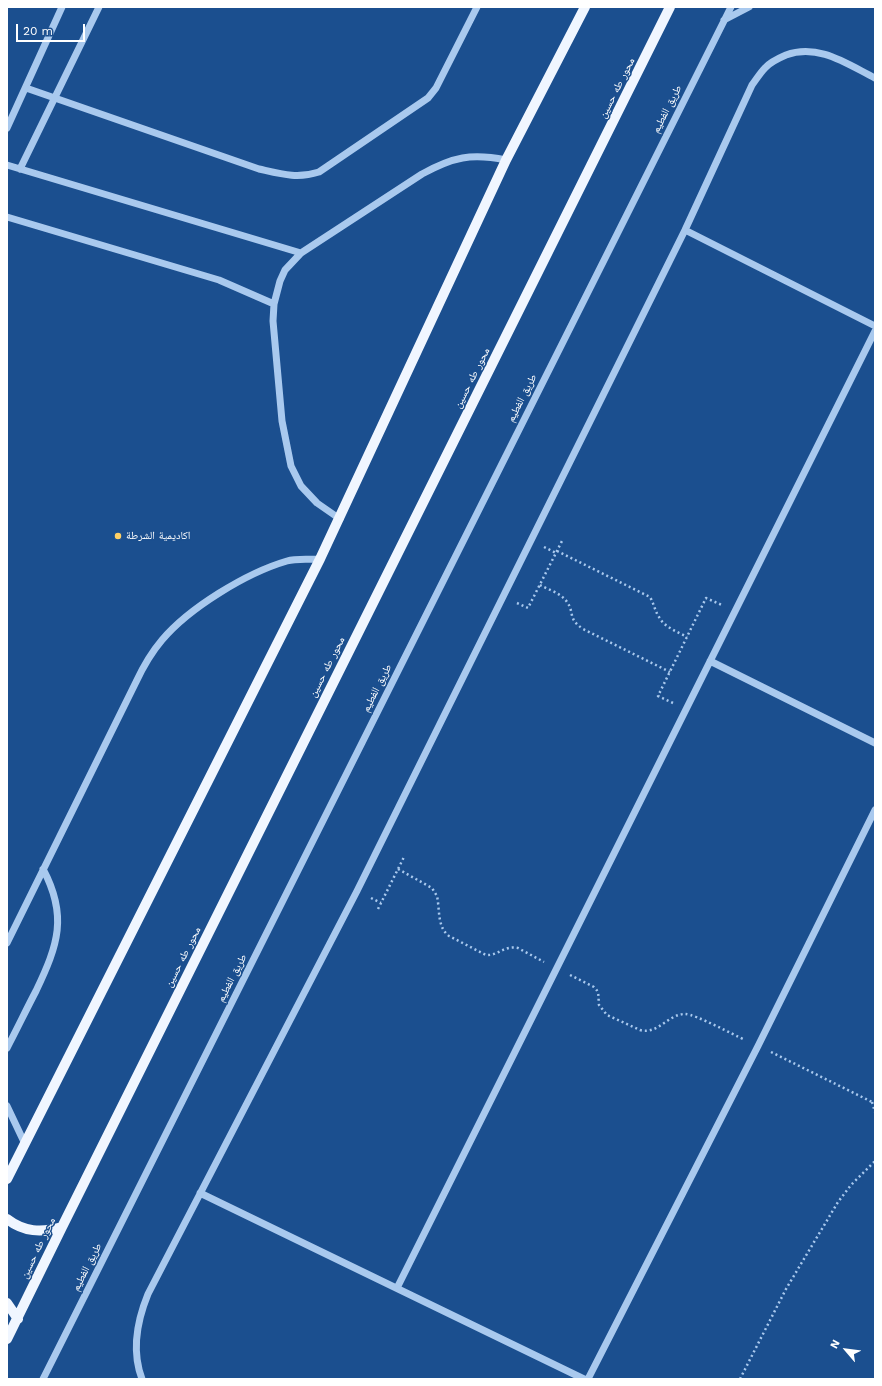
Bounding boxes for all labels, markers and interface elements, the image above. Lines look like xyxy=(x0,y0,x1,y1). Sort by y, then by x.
scale bar xyxy=(18,16,87,42)
text: 20 m xyxy=(23,24,53,38)
street label: محور طه حسين xyxy=(596,56,638,120)
street label: طريق الفطيم xyxy=(649,83,685,135)
street label: محور طه حسين xyxy=(451,346,493,410)
street label: طريق الفطيم xyxy=(504,372,540,424)
place label: اكاديمية الشرطة xyxy=(126,529,190,543)
marker: اكاديمية الشرطة xyxy=(113,531,123,541)
street label: محور طه حسين xyxy=(306,635,348,699)
street label: طريق الفطيم xyxy=(359,662,395,714)
street label: محور طه حسين xyxy=(162,925,204,989)
street label: طريق الفطيم xyxy=(214,952,250,1004)
street label: محور طه حسين xyxy=(18,1215,58,1281)
street label: طريق الفطيم xyxy=(69,1241,105,1293)
north arrow xyxy=(826,1330,866,1370)
text: N xyxy=(827,1337,843,1351)

